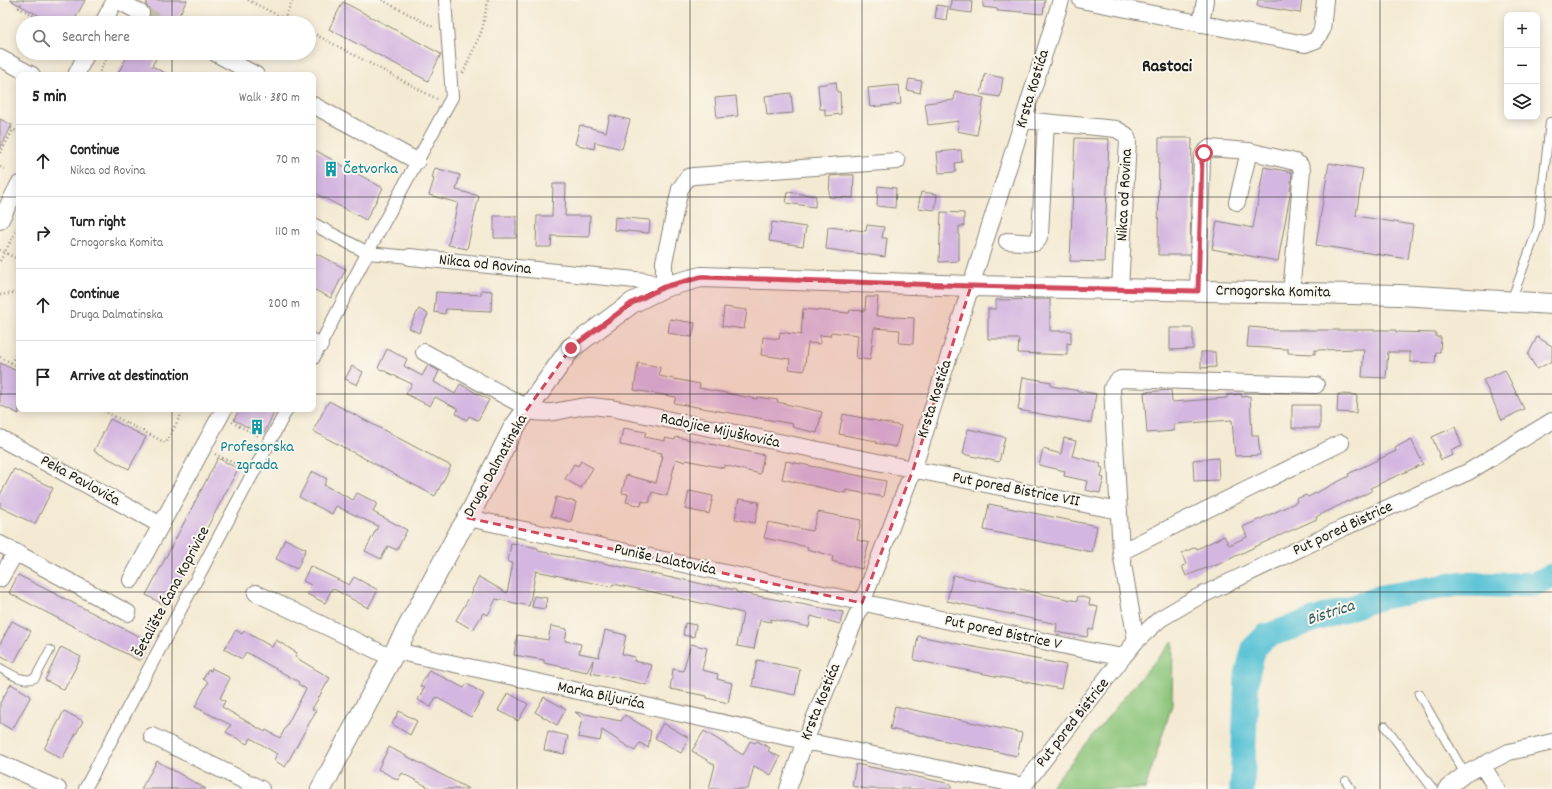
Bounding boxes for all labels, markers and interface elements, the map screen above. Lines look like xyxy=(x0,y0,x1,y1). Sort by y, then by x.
map controls xyxy=(1504,12,1540,120)
button: + xyxy=(1504,12,1540,48)
search box xyxy=(16,16,316,60)
icon: search xyxy=(30,27,52,49)
text: Search here xyxy=(62,27,130,49)
street label: Krsta Kostića xyxy=(1010,46,1056,131)
button: − xyxy=(1504,48,1540,84)
district label: Rastoci xyxy=(1142,55,1193,80)
button: layers xyxy=(1504,84,1540,120)
text: 5 min xyxy=(32,86,66,110)
text: Walk · 380 m xyxy=(239,89,300,108)
text: Continue xyxy=(70,140,119,162)
route start xyxy=(1195,144,1213,162)
street label: Nikca od Rovina xyxy=(1111,148,1139,242)
icon: ahead xyxy=(32,150,54,172)
text: 70 m xyxy=(276,151,300,170)
place label: Četvorka xyxy=(343,158,398,181)
building icon: Četvorka xyxy=(322,160,340,178)
text: Nikca od Rovina xyxy=(70,162,145,181)
text: Turn right xyxy=(70,212,126,234)
icon: right xyxy=(32,222,54,244)
text: 110 m xyxy=(275,223,300,242)
text: Crnogorska Komita xyxy=(70,234,163,253)
street label: Nikca od Rovina xyxy=(438,249,533,281)
street label: Crnogorska Komita xyxy=(1215,280,1331,305)
text: Continue xyxy=(70,284,119,306)
icon: ahead xyxy=(32,294,54,316)
text: 200 m xyxy=(268,295,300,314)
text: Druga Dalmatinska xyxy=(70,306,163,325)
route end xyxy=(562,339,580,357)
street label: Krsta Kostića xyxy=(912,356,959,441)
icon: arrive xyxy=(32,366,54,388)
text: Arrive at destination xyxy=(70,366,188,388)
street label: Radojice Mijuškovića xyxy=(658,407,782,455)
street label: Druga Dalmatinska xyxy=(458,410,534,522)
building icon: Profesorska zgrada xyxy=(248,418,266,436)
place label: Profesorska zgrada xyxy=(220,436,294,477)
street label: Peka Pavlovića xyxy=(36,450,124,513)
street label: Put pored Bistrice VII xyxy=(950,466,1082,514)
street label: Put pored Bistrice xyxy=(1289,496,1397,562)
street label: Šetalište Ćana Koprivice xyxy=(128,523,216,661)
street label: Puniše Lalatovića xyxy=(612,538,719,582)
water label: Bistrica xyxy=(1304,595,1359,633)
street label: Put pored Bistrice V xyxy=(942,609,1064,657)
street label: Krsta Kostića xyxy=(795,660,847,744)
street label: Put pored Bistrice xyxy=(1031,673,1115,773)
street label: Marka Biljurića xyxy=(555,676,647,717)

